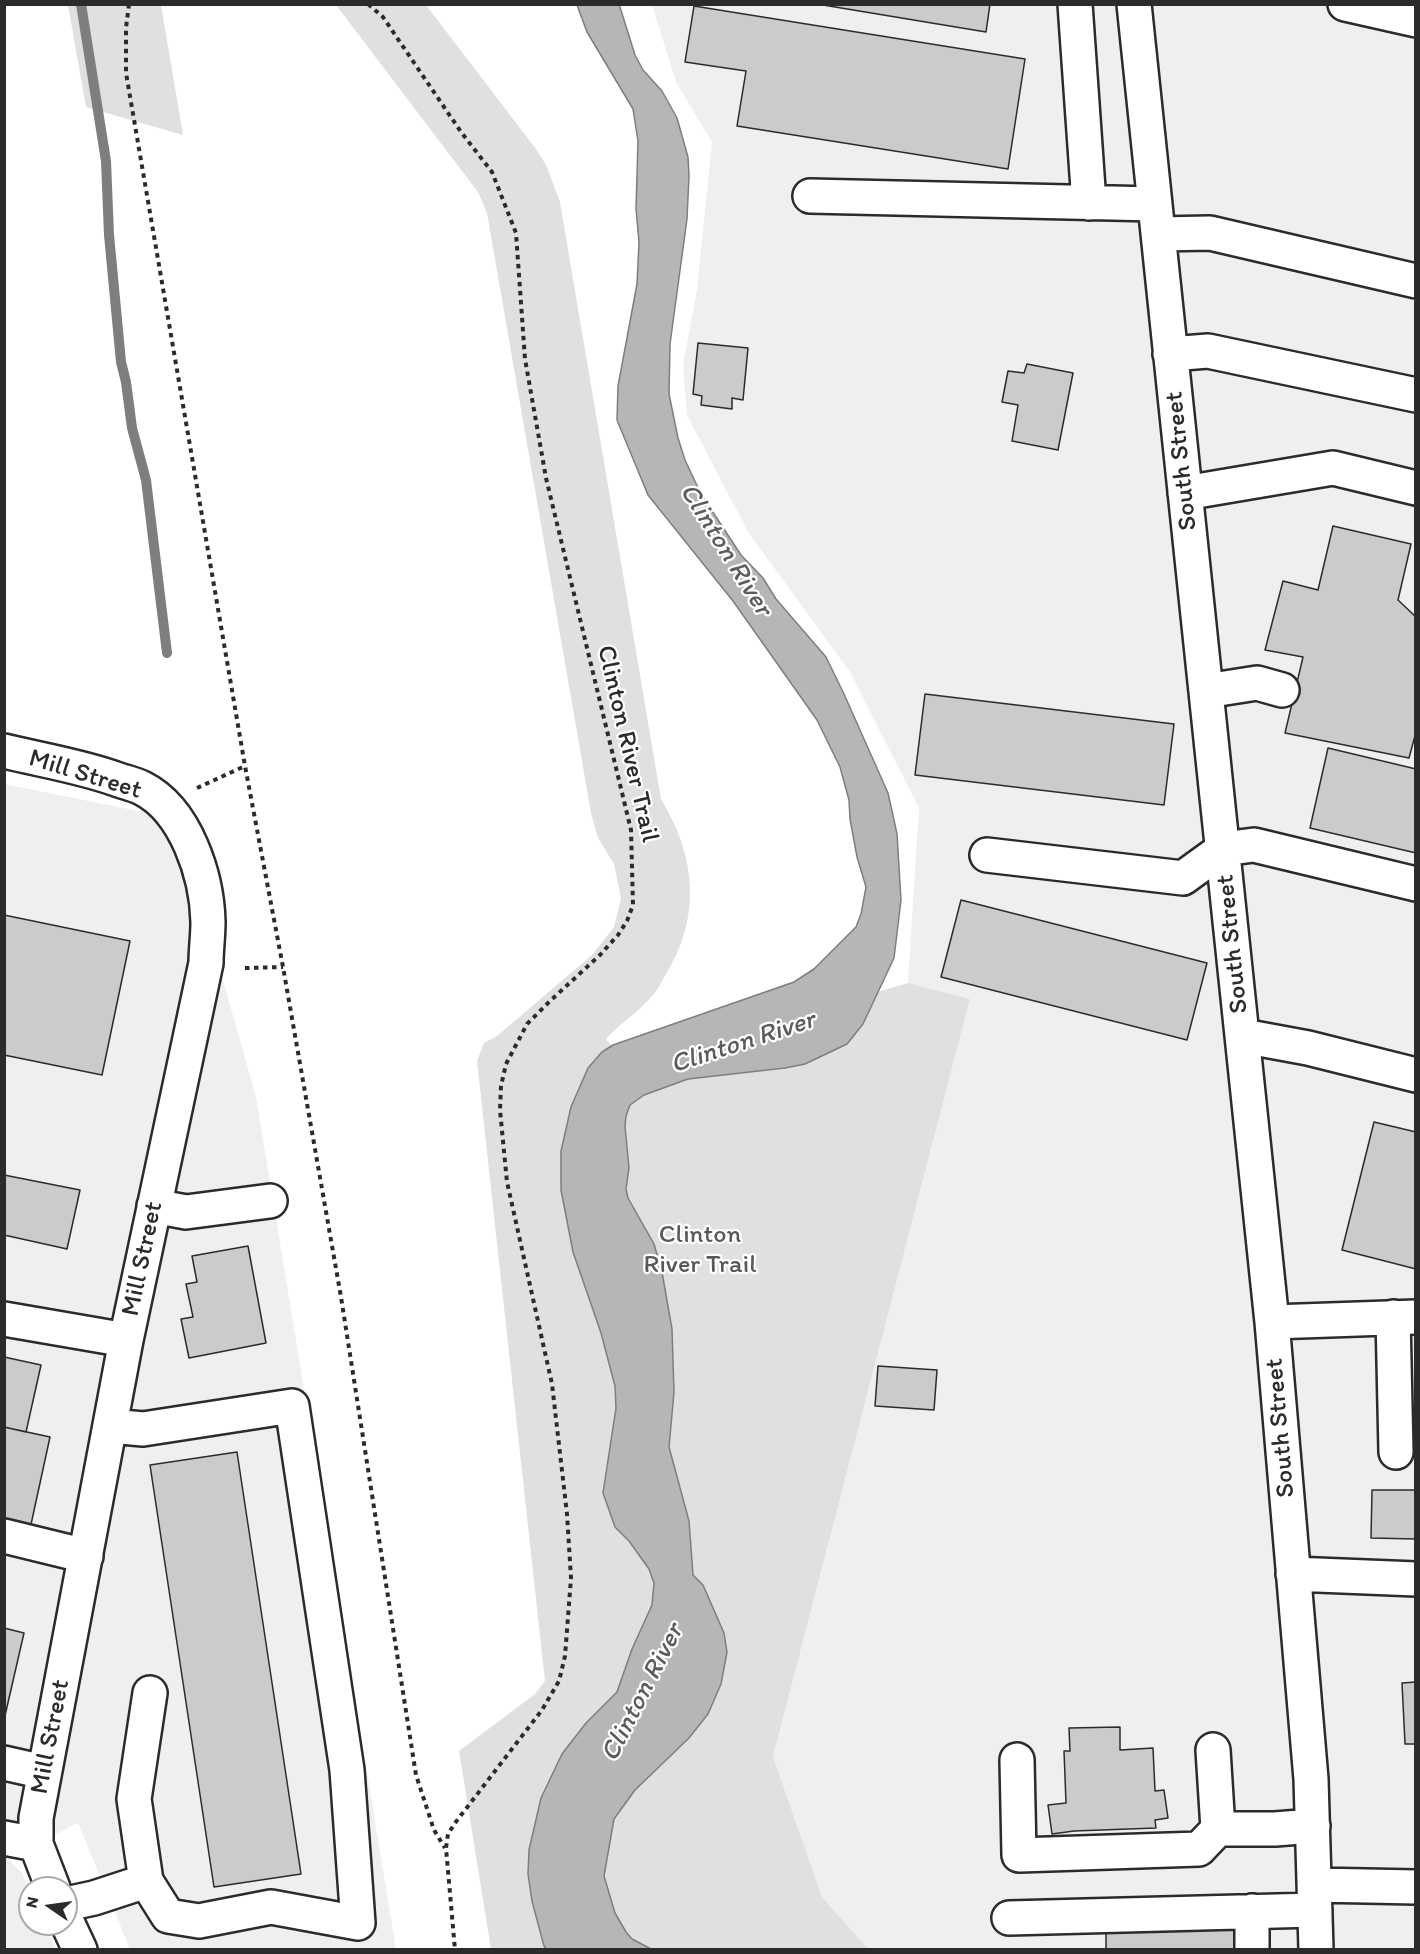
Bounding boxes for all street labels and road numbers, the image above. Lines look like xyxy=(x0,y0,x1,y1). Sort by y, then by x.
street label: South Street xyxy=(1159,390,1205,532)
street label: Clinton River Trail xyxy=(589,643,665,845)
street label: Mill Street xyxy=(25,743,145,807)
street label: South Street xyxy=(1210,873,1256,1015)
street label: Mill Street xyxy=(116,1199,170,1319)
street label: South Street xyxy=(1259,1357,1303,1499)
street label: Mill Street xyxy=(25,1677,77,1797)

